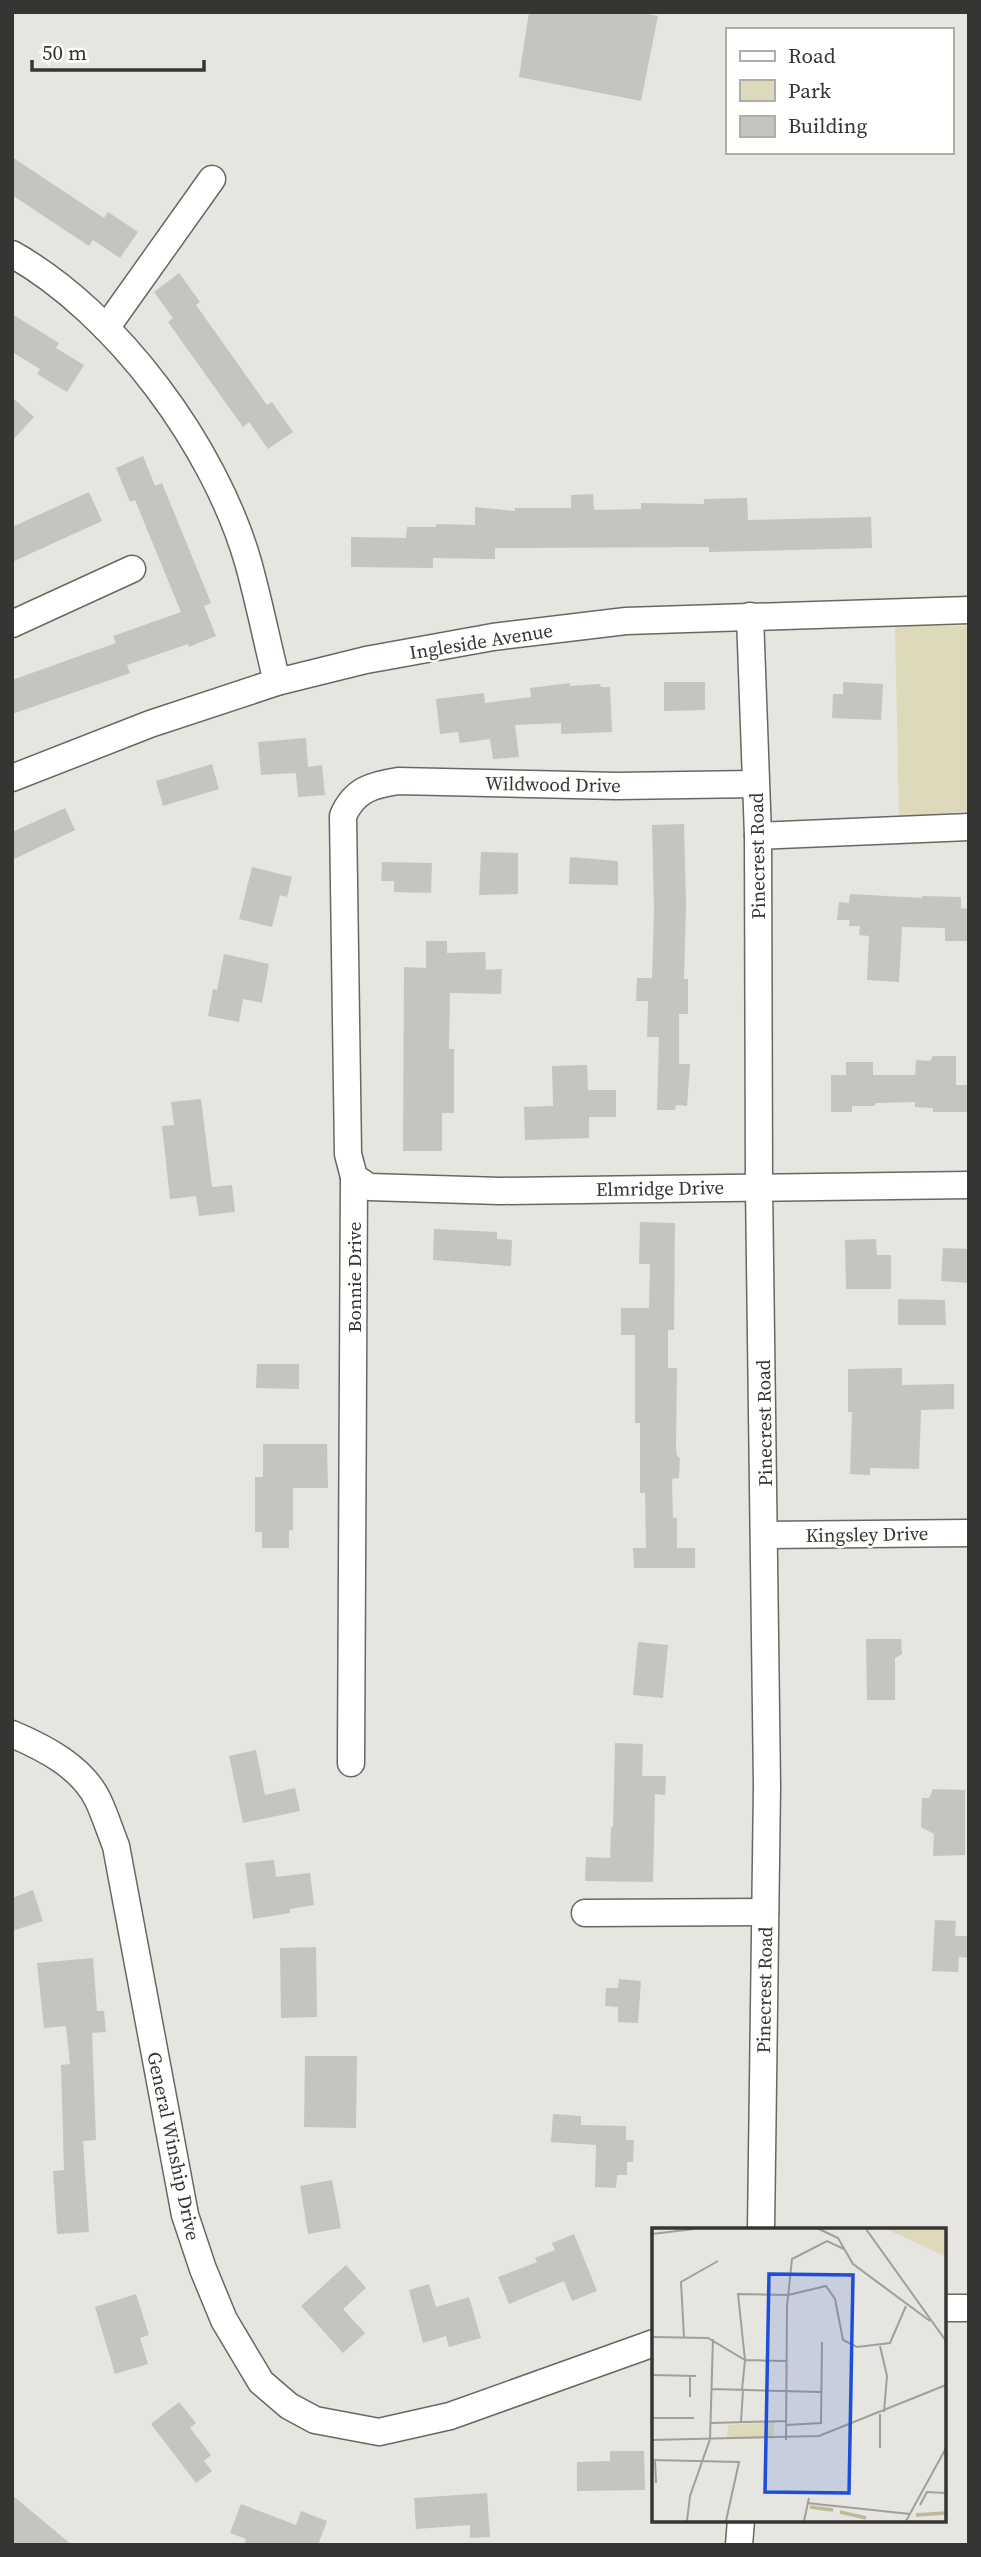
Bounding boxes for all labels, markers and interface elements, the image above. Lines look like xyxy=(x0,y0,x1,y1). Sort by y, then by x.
scale bar xyxy=(32,28,203,72)
legend xyxy=(726,28,953,154)
text: 50 m xyxy=(42,38,87,67)
text: Road xyxy=(788,41,836,70)
text: Park xyxy=(788,76,832,105)
text: Building xyxy=(788,111,867,140)
street label: Ingleside Avenue xyxy=(407,617,555,665)
street label: Wildwood Drive xyxy=(485,770,621,798)
street label: Pinecrest Road xyxy=(743,792,771,920)
street label: Elmridge Drive xyxy=(596,1174,724,1202)
street label: Bonnie Drive xyxy=(341,1222,367,1333)
street label: Pinecrest Road xyxy=(750,1359,778,1487)
street label: Kingsley Drive xyxy=(805,1520,929,1548)
street label: Pinecrest Road xyxy=(750,1926,778,2054)
street label: General Winship Drive xyxy=(141,2049,207,2243)
inset map xyxy=(652,2228,946,2522)

